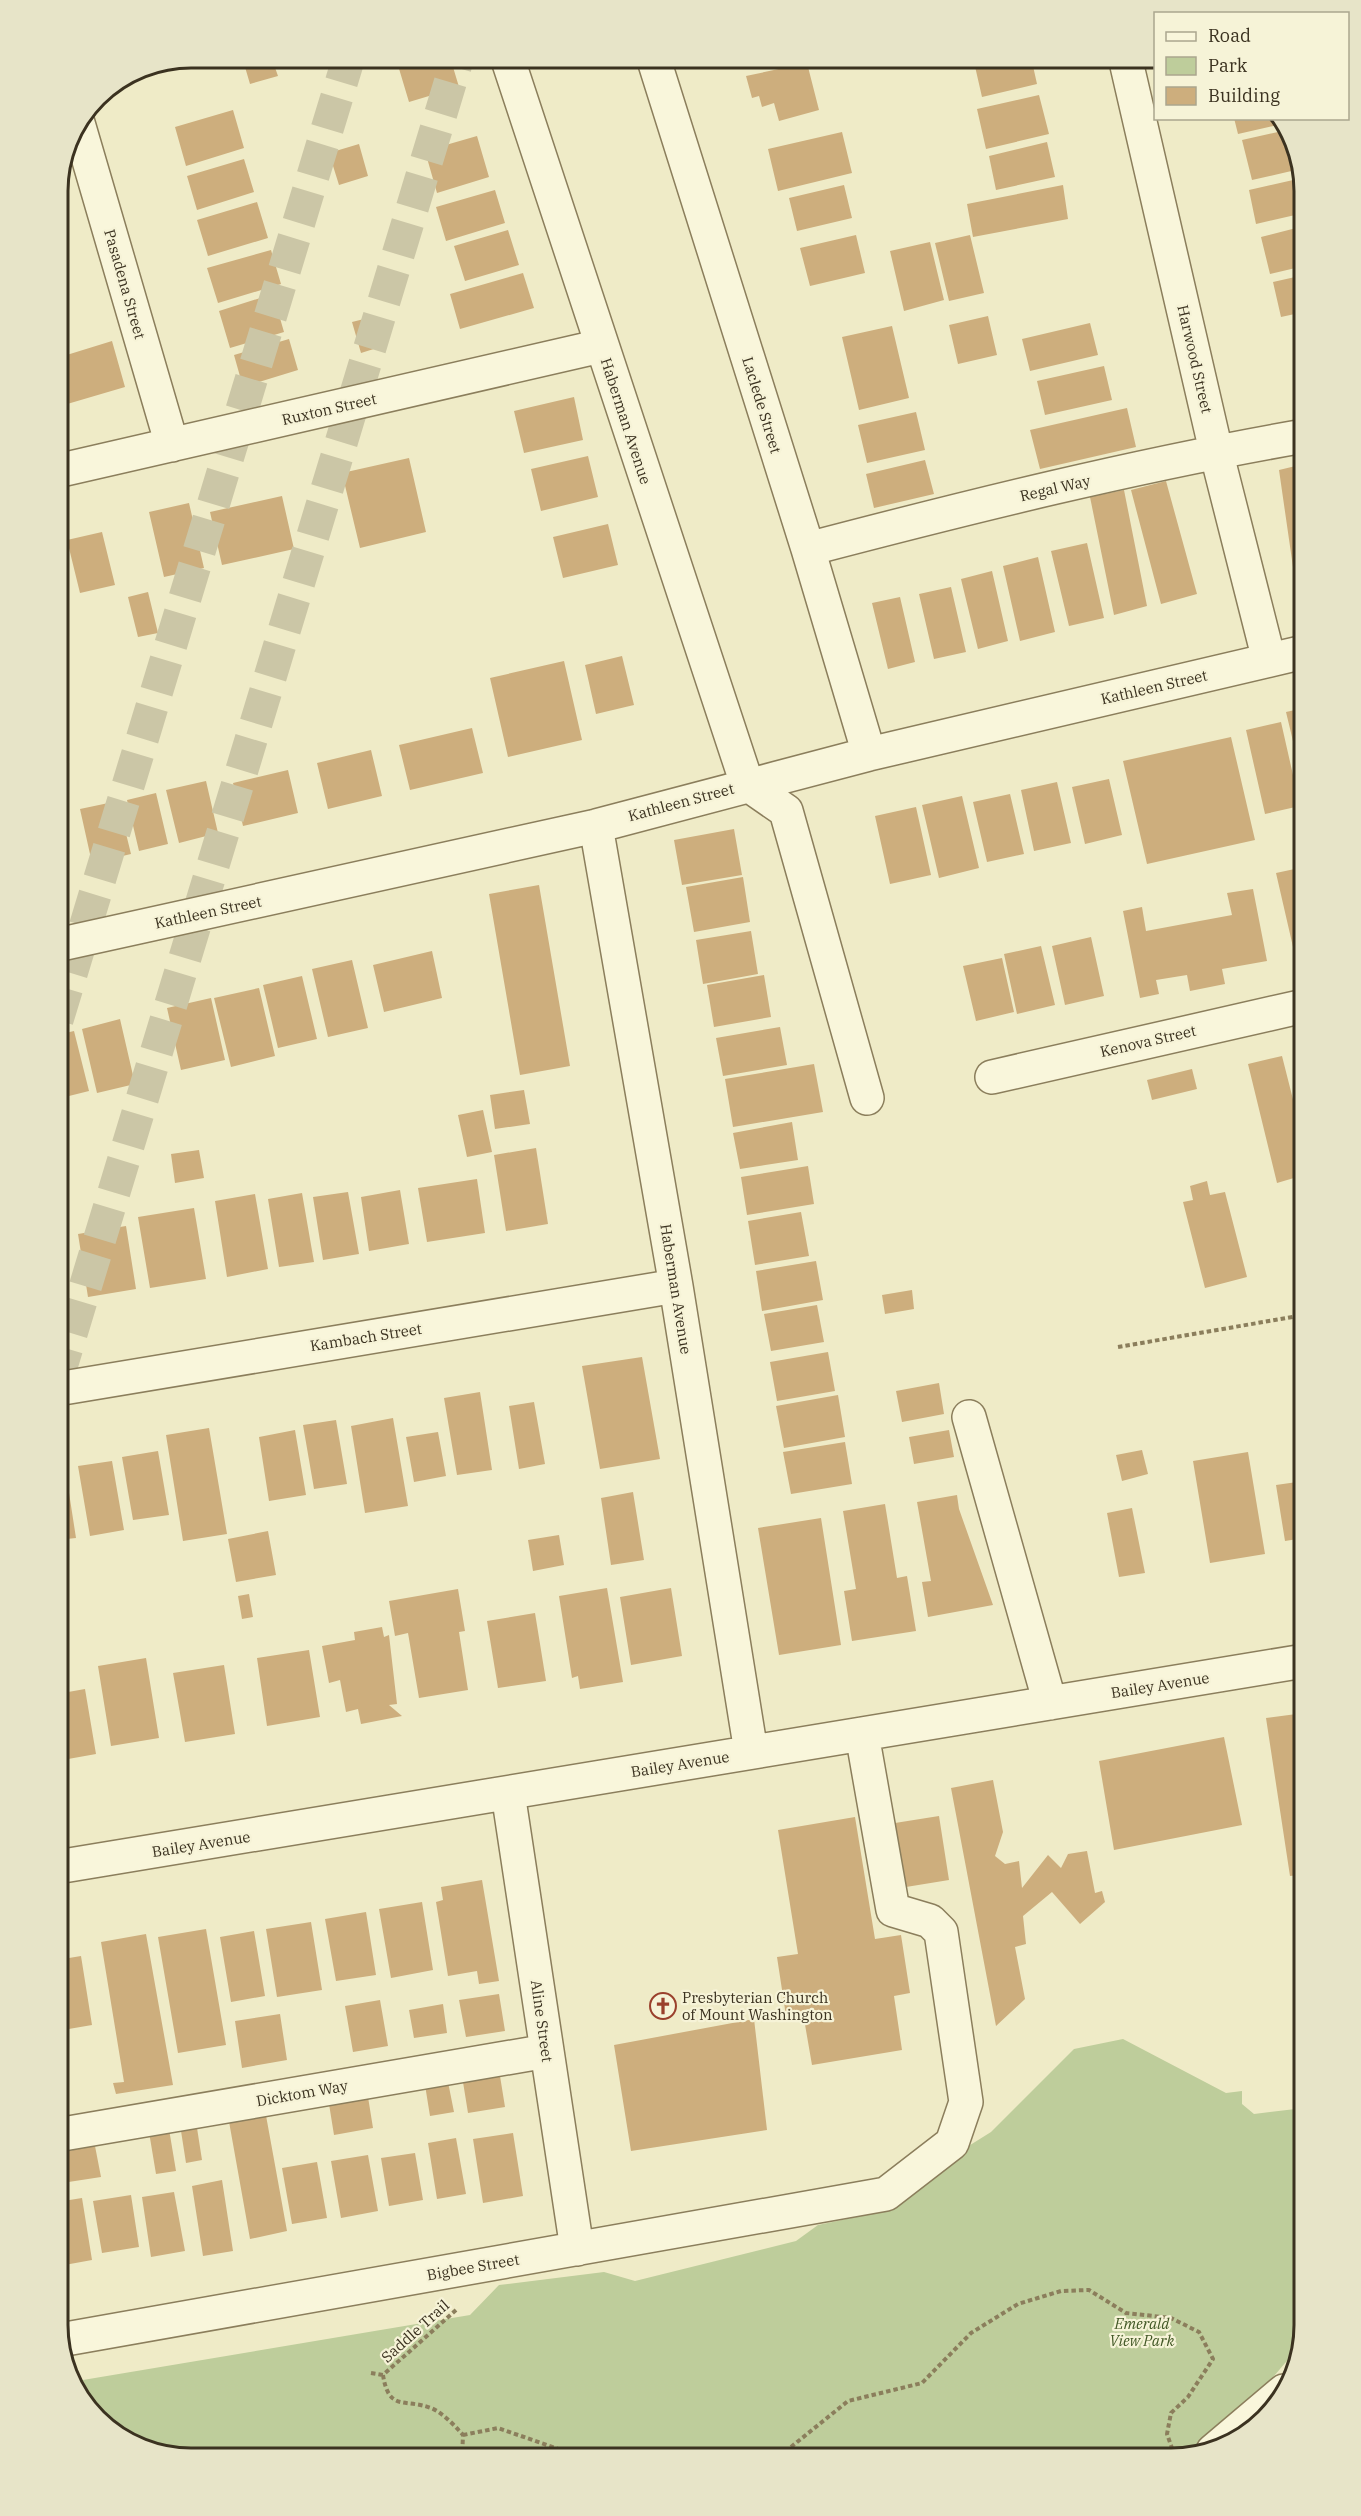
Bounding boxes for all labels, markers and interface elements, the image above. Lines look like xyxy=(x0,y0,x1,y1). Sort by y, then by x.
legend xyxy=(1154,12,1349,120)
text: Road xyxy=(1208,24,1251,47)
text: Park xyxy=(1208,54,1248,77)
text: Building xyxy=(1208,84,1280,107)
street label: Pasadena Street xyxy=(100,227,150,341)
street label: Harwood Street xyxy=(1173,303,1217,415)
street label: Laclede Street xyxy=(738,354,786,456)
street label: Haberman Avenue xyxy=(597,355,655,487)
street label: Ruxton Street xyxy=(280,389,378,429)
street label: Regal Way xyxy=(1018,471,1092,505)
street label: Kathleen Street xyxy=(1099,665,1209,709)
street label: Kathleen Street xyxy=(626,779,736,825)
street label: Kathleen Street xyxy=(153,891,263,933)
street label: Kenova Street xyxy=(1098,1021,1198,1061)
street label: Haberman Avenue xyxy=(656,1222,696,1356)
street label: Kambach Street xyxy=(309,1319,423,1355)
street label: Bailey Avenue xyxy=(1109,1668,1211,1702)
street label: Bailey Avenue xyxy=(629,1747,731,1781)
street label: Bailey Avenue xyxy=(150,1827,252,1861)
street label: Aline Street xyxy=(527,1979,557,2063)
place label: Presbyterian Church of Mount Washington xyxy=(682,1988,833,2024)
church icon: Presbyterian Church of Mount Washington xyxy=(648,1991,678,2021)
street label: Dicktom Way xyxy=(255,2076,349,2110)
street label: Bigbee Street xyxy=(425,2250,521,2284)
street label: Saddle Trail xyxy=(377,2296,453,2366)
park label: Emerald View Park xyxy=(1110,2314,1174,2350)

